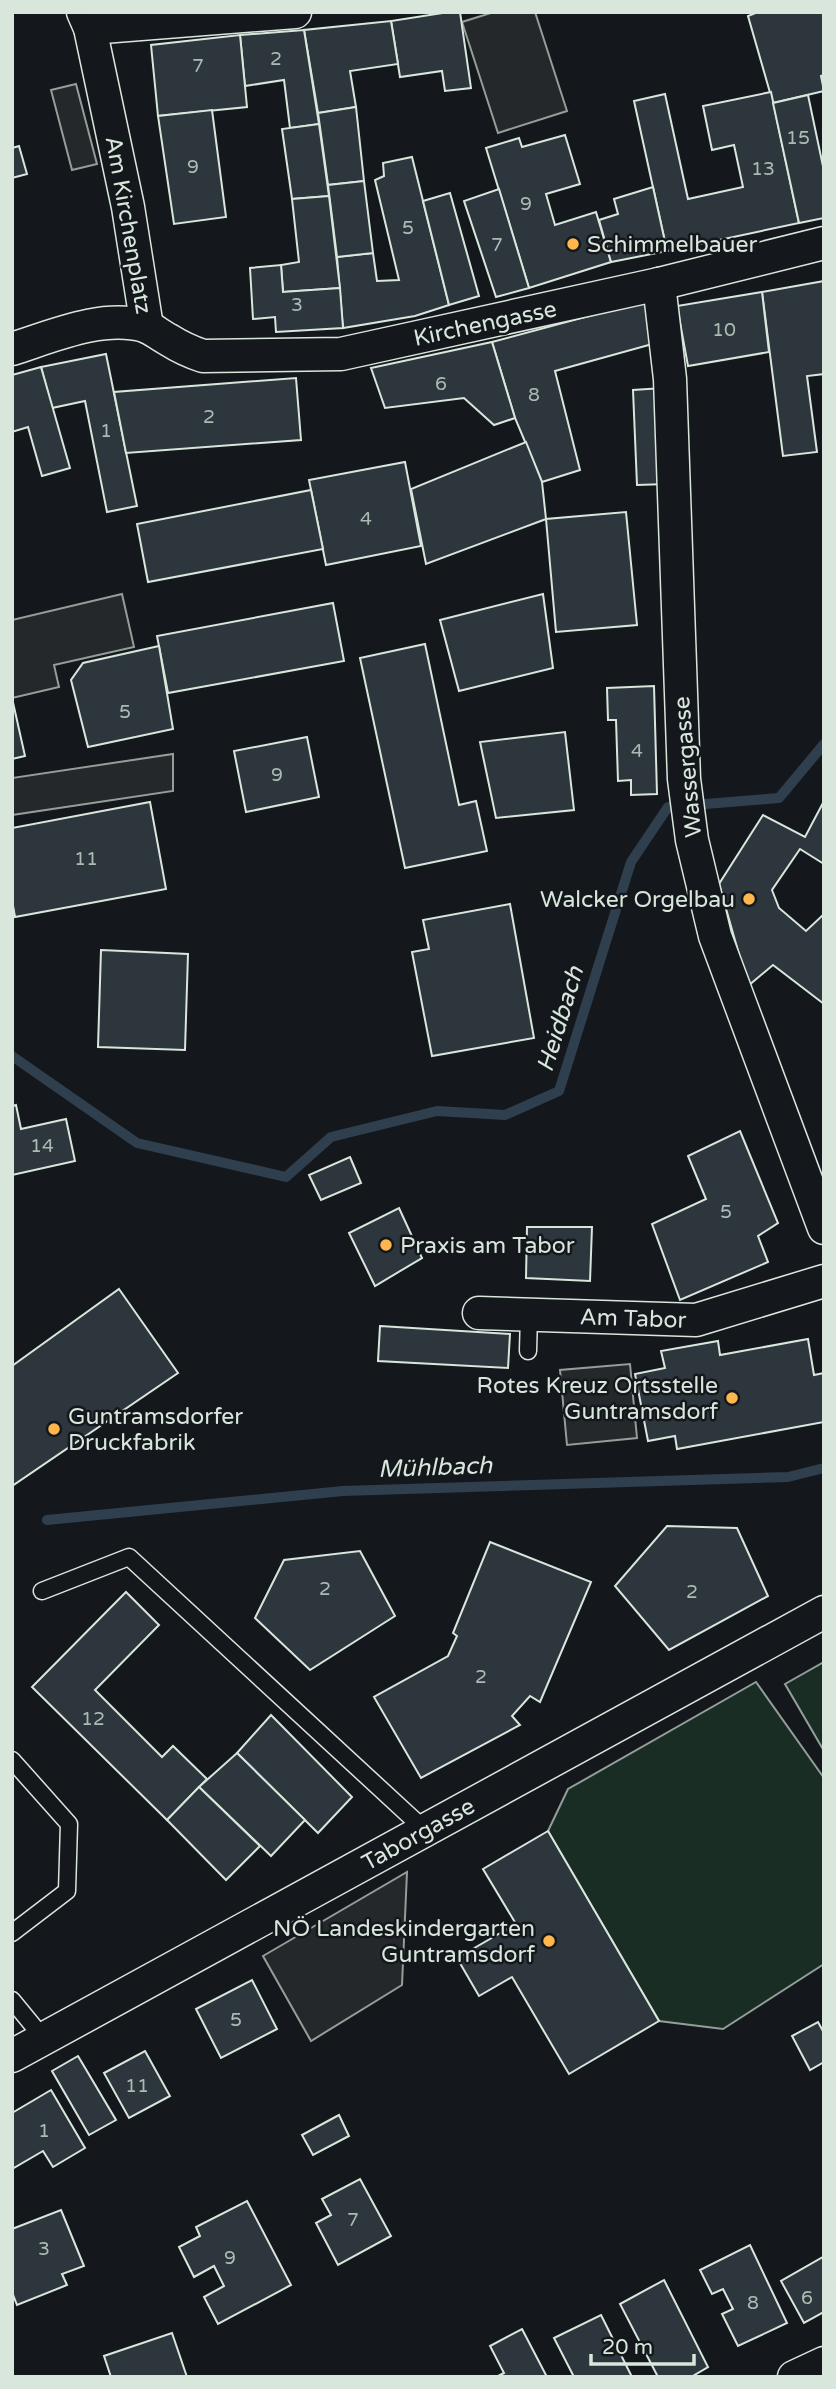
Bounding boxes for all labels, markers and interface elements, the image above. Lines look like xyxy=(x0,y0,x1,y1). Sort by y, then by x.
house number: 2 xyxy=(270,48,282,70)
house number: 7 xyxy=(192,55,204,77)
house number: 15 xyxy=(786,127,810,149)
street label: Am Kirchenplatz xyxy=(99,134,157,316)
house number: 9 xyxy=(187,156,199,178)
house number: 13 xyxy=(751,158,775,180)
house number: 9 xyxy=(520,193,532,215)
house number: 5 xyxy=(402,217,414,239)
place label: Schimmelbauer xyxy=(587,231,758,259)
house number: 7 xyxy=(491,234,503,256)
marker: Schimmelbauer xyxy=(565,236,581,252)
house number: 3 xyxy=(291,294,303,316)
street label: Kirchengasse xyxy=(411,295,559,353)
house number: 10 xyxy=(712,319,736,341)
house number: 6 xyxy=(435,373,447,395)
house number: 8 xyxy=(528,384,540,406)
house number: 2 xyxy=(203,406,215,428)
house number: 1 xyxy=(100,420,112,442)
house number: 4 xyxy=(360,508,372,530)
street label: Wassergasse xyxy=(668,695,708,839)
house number: 5 xyxy=(119,701,131,723)
house number: 4 xyxy=(631,740,643,762)
house number: 9 xyxy=(271,764,283,786)
house number: 11 xyxy=(74,848,98,870)
place label: Walcker Orgelbau xyxy=(540,886,735,914)
marker: Walcker Orgelbau xyxy=(741,891,757,907)
water label: Heidbach xyxy=(531,962,591,1075)
house number: 14 xyxy=(30,1135,54,1157)
house number: 5 xyxy=(720,1201,732,1223)
place label: Praxis am Tabor xyxy=(400,1232,575,1260)
marker: Praxis am Tabor xyxy=(378,1237,394,1253)
street label: Am Tabor xyxy=(579,1303,687,1335)
place label: Rotes Kreuz Ortsstelle Guntramsdorf xyxy=(477,1372,718,1426)
marker: Rotes Kreuz Ortsstelle Guntramsdorf xyxy=(724,1390,740,1406)
place label: Guntramsdorfer Druckfabrik xyxy=(68,1403,243,1457)
marker: Guntramsdorfer Druckfabrik xyxy=(46,1421,62,1437)
water label: Mühlbach xyxy=(377,1451,494,1484)
house number: 2 xyxy=(319,1578,331,1600)
house number: 2 xyxy=(686,1581,698,1603)
house number: 2 xyxy=(475,1666,487,1688)
house number: 12 xyxy=(81,1708,105,1730)
street label: Taborgasse xyxy=(357,1792,480,1877)
place label: NÖ Landeskindergarten Guntramsdorf xyxy=(273,1915,535,1969)
marker: NÖ Landeskindergarten Guntramsdorf xyxy=(541,1933,557,1949)
house number: 5 xyxy=(230,2009,242,2031)
house number: 11 xyxy=(125,2075,149,2097)
house number: 1 xyxy=(38,2120,50,2142)
house number: 7 xyxy=(347,2209,359,2231)
house number: 3 xyxy=(38,2238,50,2260)
house number: 9 xyxy=(224,2247,236,2269)
house number: 6 xyxy=(801,2287,813,2309)
house number: 8 xyxy=(747,2292,759,2314)
scale bar xyxy=(591,2322,694,2366)
text: 20 m xyxy=(602,2335,653,2360)

